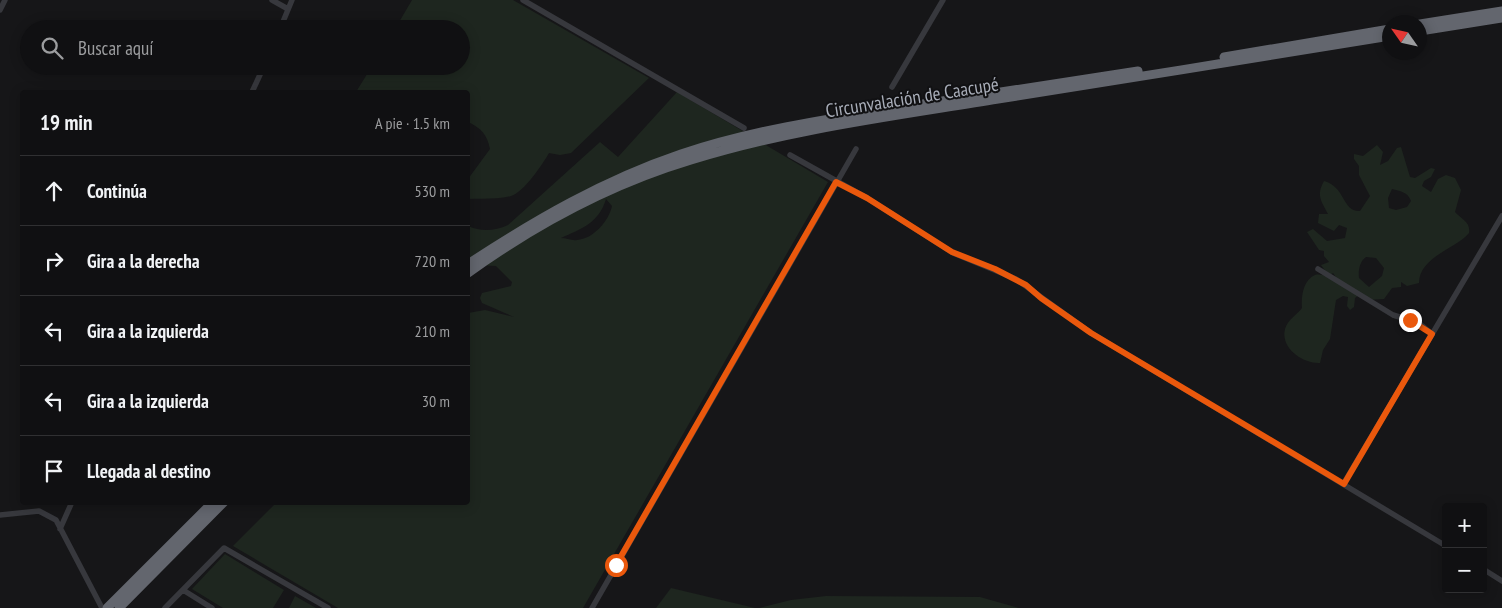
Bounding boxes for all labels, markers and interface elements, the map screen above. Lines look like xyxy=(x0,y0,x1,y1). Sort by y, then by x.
north arrow xyxy=(1382,15,1427,60)
search box xyxy=(20,20,470,75)
icon: search xyxy=(38,34,66,62)
text: Buscar aquí xyxy=(78,36,153,60)
street label: Circunvalación de Caacupé xyxy=(824,71,1000,123)
text: 19 min xyxy=(40,109,92,136)
text: A pie · 1.5 km xyxy=(375,113,450,133)
icon: ahead xyxy=(40,177,68,205)
text: Continúa xyxy=(87,179,147,203)
text: 530 m xyxy=(415,181,450,201)
icon: right xyxy=(40,247,68,275)
text: Gira a la derecha xyxy=(87,249,200,273)
text: 720 m xyxy=(415,251,450,271)
route end xyxy=(1399,309,1422,332)
icon: left xyxy=(40,317,68,345)
text: Gira a la izquierda xyxy=(87,319,209,343)
text: 210 m xyxy=(415,321,450,341)
icon: left xyxy=(40,387,68,415)
text: Gira a la izquierda xyxy=(87,389,209,413)
text: 30 m xyxy=(422,391,450,411)
icon: arrive xyxy=(40,457,68,485)
text: Llegada al destino xyxy=(87,459,211,483)
map controls xyxy=(1442,503,1487,593)
button: + xyxy=(1442,503,1487,548)
button: − xyxy=(1442,548,1487,593)
route start xyxy=(605,554,628,577)

